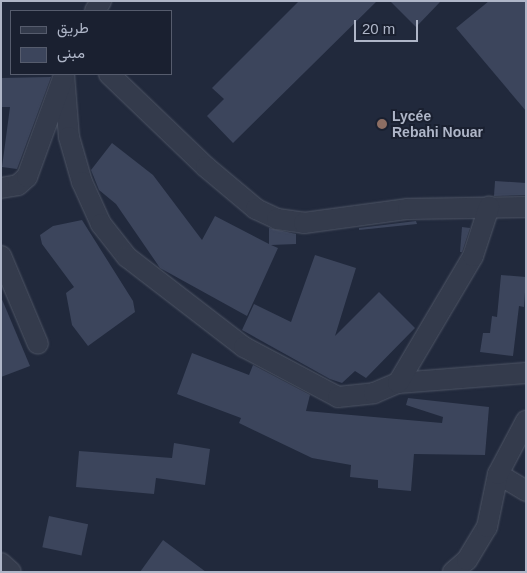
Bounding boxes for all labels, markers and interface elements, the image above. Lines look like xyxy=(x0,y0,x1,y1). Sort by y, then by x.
legend xyxy=(10,10,172,75)
scale bar xyxy=(357,10,421,42)
text: طريق xyxy=(57,19,89,36)
text: 20 m xyxy=(362,20,395,37)
text: مبنى xyxy=(57,44,85,61)
place label: Lycée Rebahi Nouar xyxy=(392,108,483,140)
marker: Lycée Rebahi Nouar xyxy=(376,118,388,130)

